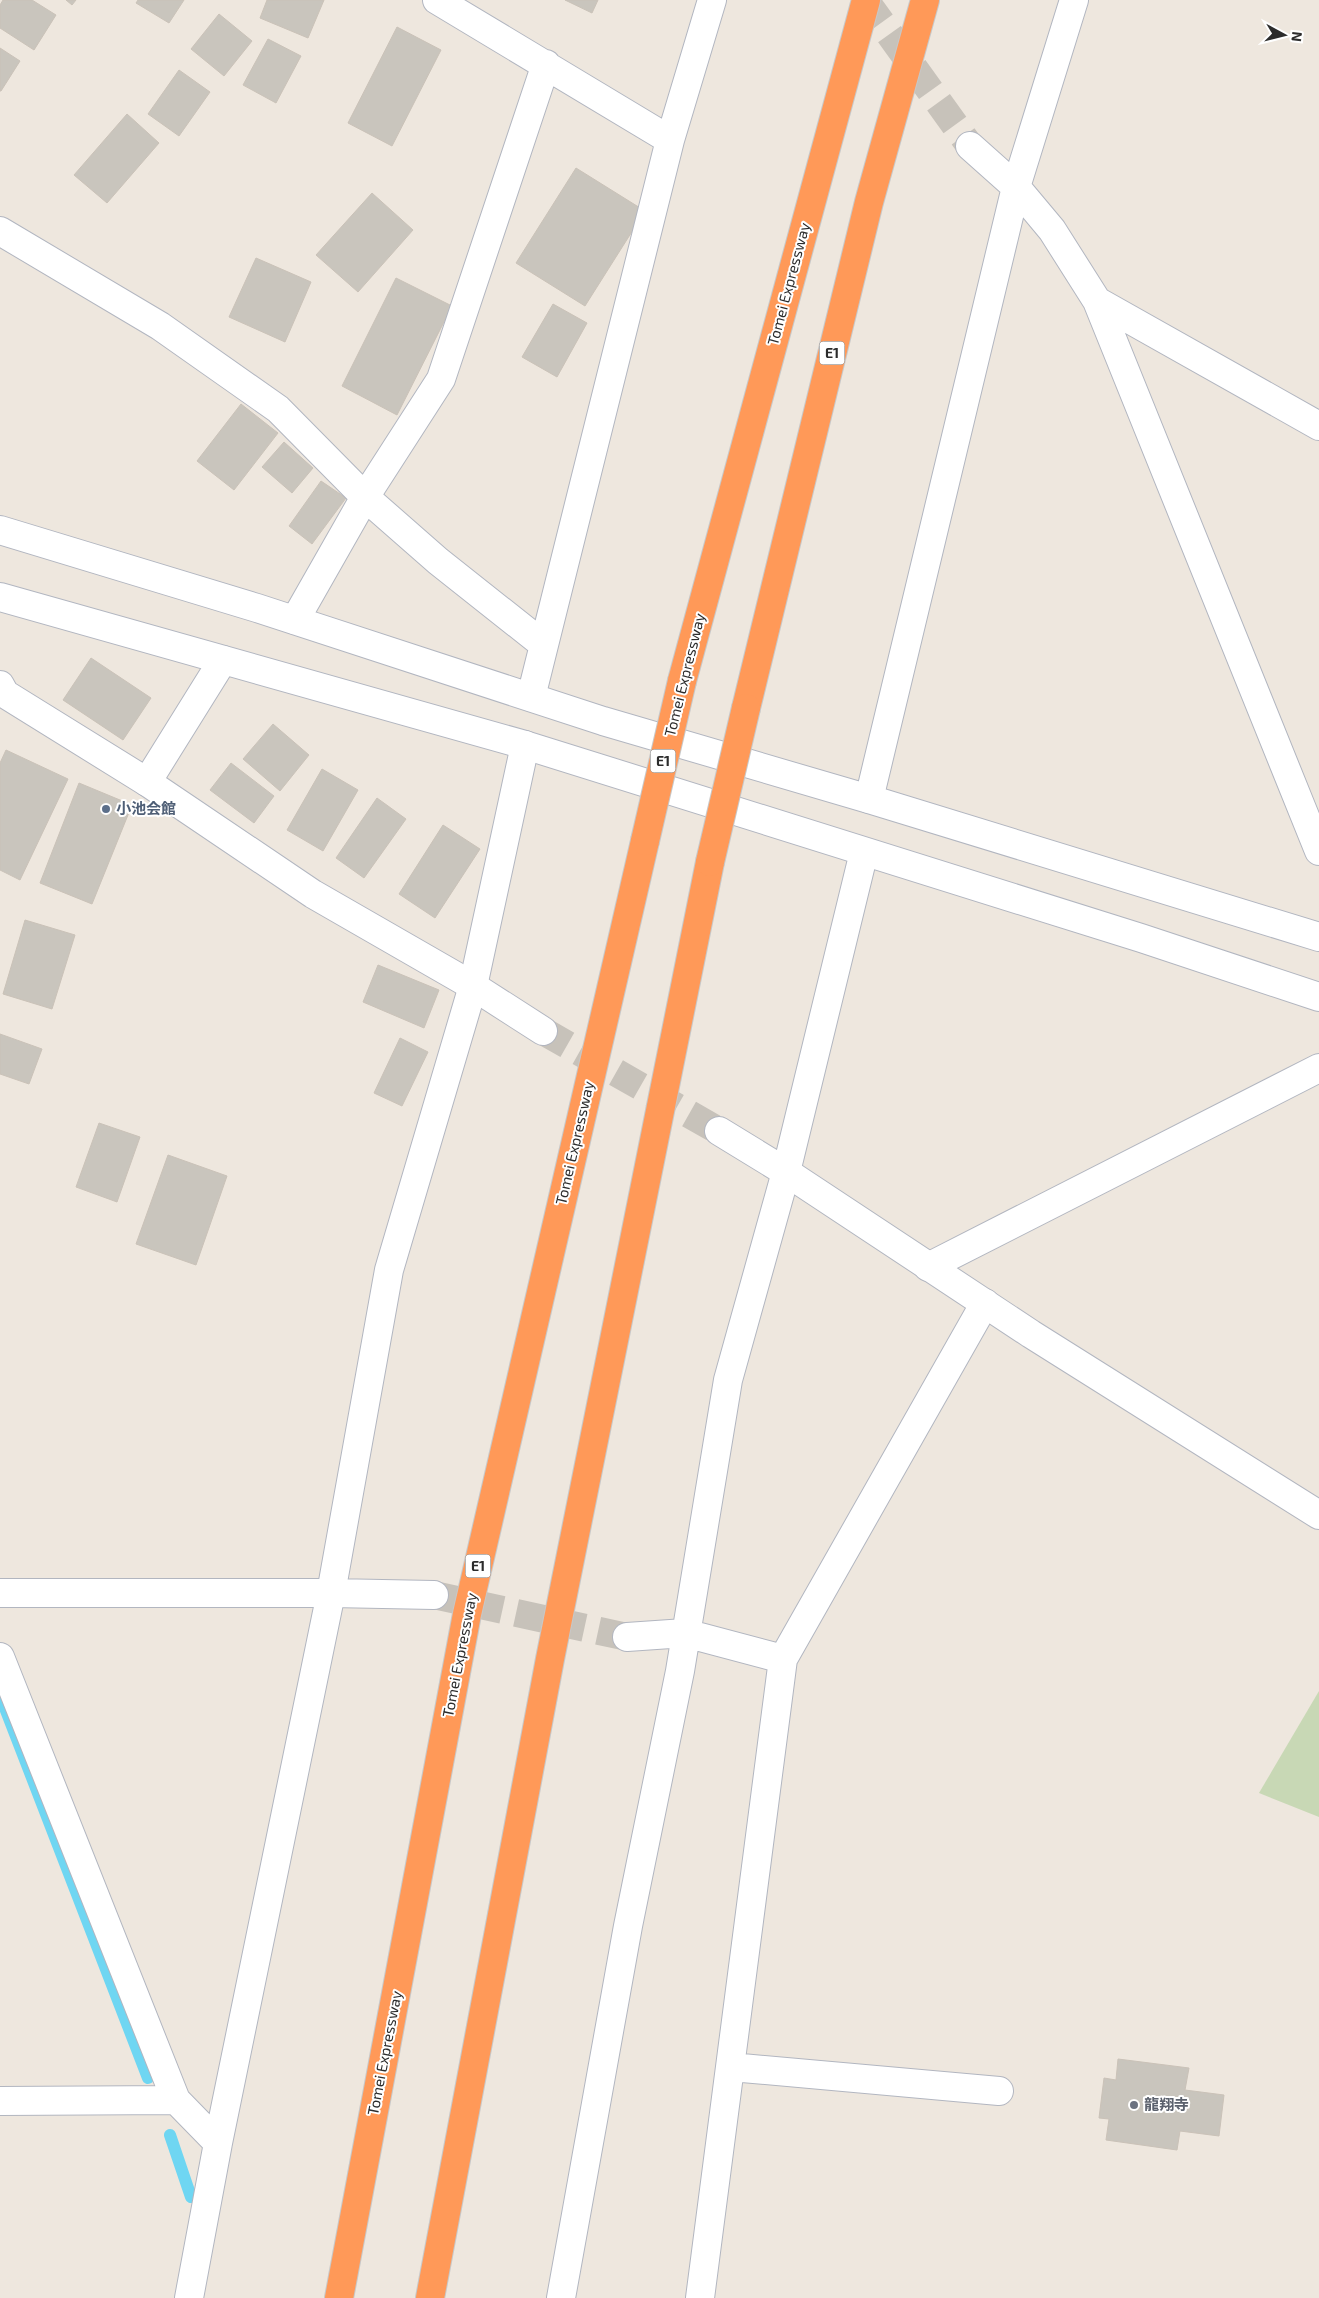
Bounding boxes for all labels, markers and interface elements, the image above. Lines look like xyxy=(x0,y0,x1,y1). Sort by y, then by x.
north arrow xyxy=(1259,10,1309,60)
text: N xyxy=(1288,31,1306,43)
street label: Tomei Expressway xyxy=(763,220,813,347)
road number: E1 xyxy=(820,342,844,364)
street label: Tomei Expressway xyxy=(660,611,708,738)
road number: E1 xyxy=(650,749,676,772)
place label: 小池会館 xyxy=(116,799,176,817)
marker: 小池会館 xyxy=(100,803,112,815)
street label: Tomei Expressway xyxy=(551,1079,597,1206)
road number: E1 xyxy=(466,1554,490,1578)
street label: Tomei Expressway xyxy=(438,1591,480,1719)
street label: Tomei Expressway xyxy=(363,1989,405,2117)
place label: 龍翔寺 xyxy=(1144,2095,1189,2113)
marker: 龍翔寺 xyxy=(1128,2099,1140,2111)

